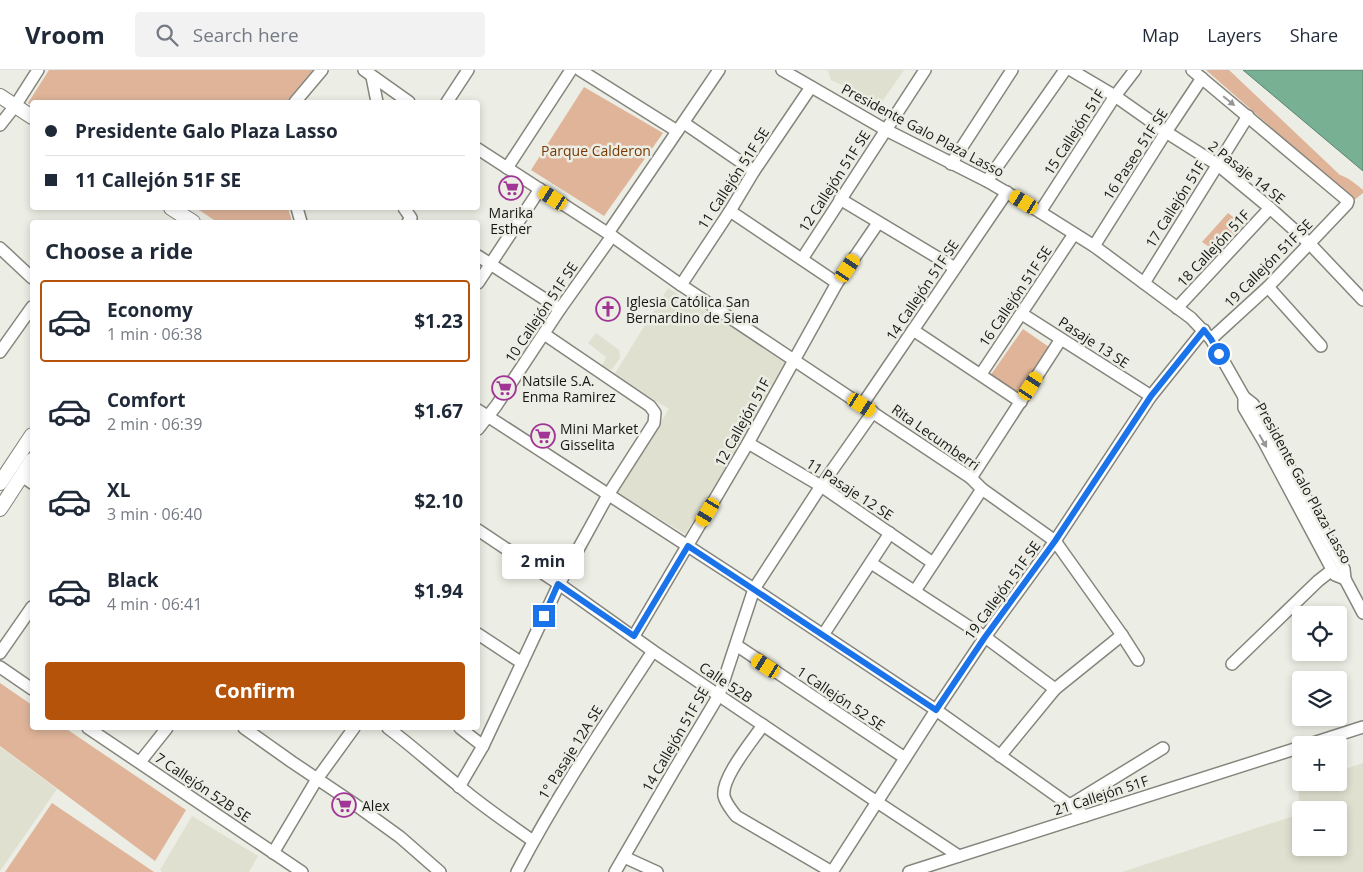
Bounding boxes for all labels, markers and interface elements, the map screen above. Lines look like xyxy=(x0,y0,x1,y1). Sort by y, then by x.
search box xyxy=(135,12,485,57)
text: Vroom xyxy=(25,18,105,51)
icon: search xyxy=(153,21,181,49)
text: Search here xyxy=(193,22,299,48)
text: Map xyxy=(1142,23,1179,47)
text: Layers xyxy=(1207,23,1262,47)
text: Share xyxy=(1290,23,1338,47)
street label: Presidente Galo Plaza Lasso xyxy=(838,79,1008,181)
street label: 15 Callejón 51F xyxy=(1039,85,1109,179)
one-way arrow xyxy=(1223,95,1235,107)
street label: 16 Paseo 51F SE xyxy=(1098,105,1172,203)
text: Presidente Galo Plaza Lasso xyxy=(75,118,338,144)
street label: 11 Callejón 51F SE xyxy=(693,123,773,233)
street label: 12 Callejón 51F SE xyxy=(794,126,874,236)
street label: 2 Pasaje 14 SE xyxy=(1205,136,1289,208)
park label: Parque Calderon xyxy=(541,141,651,160)
street label: 17 Callejón 51F xyxy=(1141,157,1209,251)
text: 11 Callejón 51F SE xyxy=(75,167,241,193)
supermarket icon: Marika Esther xyxy=(498,175,524,201)
car xyxy=(536,184,569,212)
car xyxy=(1007,188,1040,216)
place label: Marika Esther xyxy=(489,203,533,238)
street label: 18 Callejón 51F xyxy=(1172,205,1254,291)
street label: 19 Callejón 51F SE xyxy=(1220,215,1316,311)
text: Choose a ride xyxy=(45,235,193,265)
street label: 14 Callejón 51F SE xyxy=(881,236,963,344)
street label: 16 Callejón 51F SE xyxy=(974,242,1056,350)
car xyxy=(833,251,862,285)
street label: 10 Callejón 51F SE xyxy=(500,258,582,366)
place label: Iglesia Católica San Bernardino de Siena xyxy=(626,292,759,327)
church icon: Iglesia Católica San Bernardino de Siena xyxy=(595,296,621,322)
text: Economy xyxy=(107,297,193,323)
icon: car xyxy=(47,299,92,344)
text: $1.23 xyxy=(414,308,463,334)
street label: Pasaje 13 SE xyxy=(1055,312,1133,372)
text: 1 min · 06:38 xyxy=(107,323,202,345)
route start xyxy=(1208,343,1230,365)
car xyxy=(1016,369,1045,403)
place label: Natsile S.A. Enma Ramirez xyxy=(522,371,616,406)
street label: 12 Callejón 51F xyxy=(710,374,774,470)
supermarket icon: Natsile S.A. Enma Ramirez xyxy=(491,375,517,401)
text: Comfort xyxy=(107,387,186,413)
icon: car xyxy=(47,389,92,434)
car xyxy=(845,391,878,419)
text: $1.67 xyxy=(414,398,463,424)
street label: Presidente Galo Plaza Lasso xyxy=(1252,399,1356,567)
street label: Rita Lecumberri xyxy=(888,400,984,474)
text: 2 min · 06:39 xyxy=(107,413,202,435)
place label: Mini Market Gisselita xyxy=(560,419,638,454)
supermarket icon: Mini Market Gisselita xyxy=(530,423,556,449)
one-way arrow xyxy=(1259,433,1267,448)
street label: 11 Pasaje 12 SE xyxy=(803,454,897,524)
text: XL xyxy=(107,477,130,503)
icon: car xyxy=(47,479,92,524)
text: $2.10 xyxy=(414,488,463,514)
car xyxy=(693,495,722,529)
text: 3 min · 06:40 xyxy=(107,503,202,525)
street label: 19 Callejón 51F SE xyxy=(960,537,1044,643)
callout: 2 min xyxy=(503,544,585,578)
text: 2 min xyxy=(521,550,565,572)
text: Black xyxy=(107,567,159,593)
icon: car xyxy=(47,569,92,614)
text: $1.94 xyxy=(414,578,463,604)
text: 4 min · 06:41 xyxy=(107,593,202,615)
route end xyxy=(533,605,555,627)
map controls xyxy=(1292,606,1347,856)
button: locate xyxy=(1292,606,1347,661)
car xyxy=(749,652,782,680)
street label: Calle 52B xyxy=(696,657,756,707)
street label: 1 Callejón 52 SE xyxy=(793,661,889,735)
button: Confirm xyxy=(45,662,465,720)
button: layers xyxy=(1292,671,1347,726)
street label: 14 Callejón 51F SE xyxy=(637,683,713,795)
street label: 1° Pasaje 12A SE xyxy=(534,701,606,803)
button: + xyxy=(1292,736,1347,791)
street label: 7 Callejón 52B SE xyxy=(151,748,255,826)
street label: 21 Callejón 51F xyxy=(1051,771,1151,819)
supermarket icon: Alex xyxy=(331,792,357,818)
place label: Alex xyxy=(362,796,390,815)
button: − xyxy=(1292,801,1347,856)

